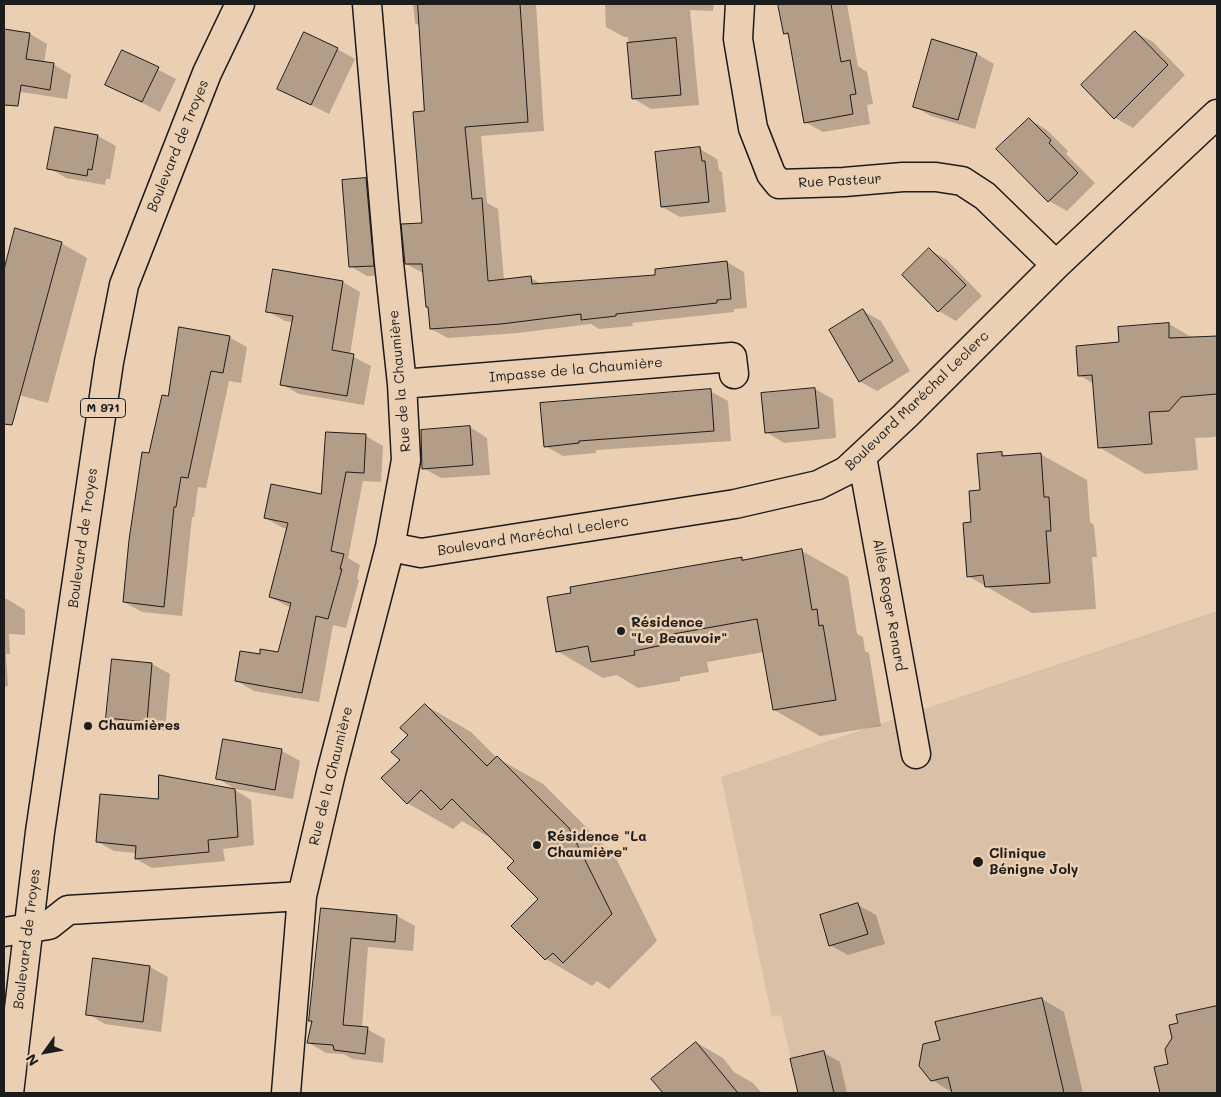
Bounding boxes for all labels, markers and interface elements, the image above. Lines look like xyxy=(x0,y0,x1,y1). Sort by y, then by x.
street label: Boulevard de Troyes xyxy=(144,77,212,215)
street label: Rue Pasteur xyxy=(798,170,882,192)
street label: Rue de la Chaumière xyxy=(385,309,415,453)
street label: Boulevard Maréchal Leclerc xyxy=(842,328,992,474)
street label: Impasse de la Chaumière xyxy=(488,354,664,386)
road number: M 971 xyxy=(80,398,126,418)
street label: Boulevard de Troyes xyxy=(65,467,101,609)
street label: Boulevard Maréchal Leclerc xyxy=(436,513,630,559)
street label: Allée Roger Renard xyxy=(869,538,909,672)
place label: Résidence "Le Beauvoir" xyxy=(631,615,727,648)
marker: Résidence "Le Beauvoir" xyxy=(615,625,627,637)
street label: Rue de la Chaumière xyxy=(306,705,356,847)
place label: Chaumières xyxy=(98,718,180,734)
marker: Chaumières xyxy=(82,720,94,732)
place label: Résidence "La Chaumière" xyxy=(547,829,647,862)
marker: Résidence "La Chaumière" xyxy=(531,839,543,851)
place label: Clinique Bénigne Joly xyxy=(989,846,1078,879)
marker: Clinique Bénigne Joly xyxy=(971,855,985,869)
street label: Boulevard de Troyes xyxy=(10,868,44,1010)
north arrow xyxy=(20,1027,70,1077)
text: N xyxy=(21,1051,43,1070)

